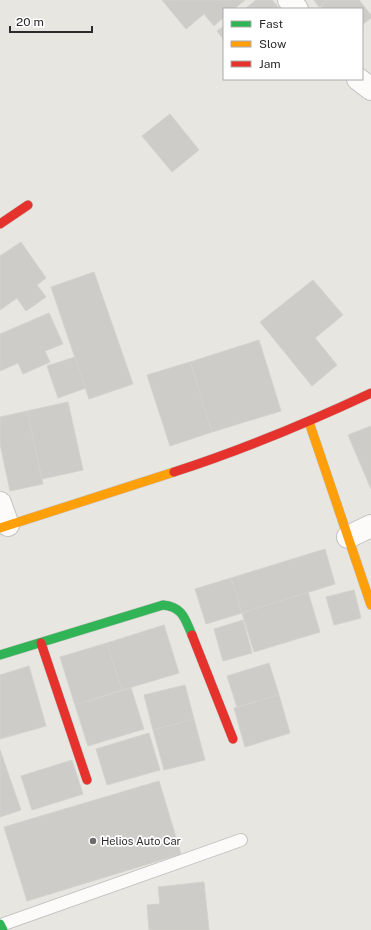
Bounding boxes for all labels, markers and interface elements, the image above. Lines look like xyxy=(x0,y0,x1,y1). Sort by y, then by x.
scale bar xyxy=(10,8,92,34)
legend xyxy=(223,8,363,80)
text: 20 m xyxy=(16,15,44,29)
text: Fast xyxy=(259,17,284,31)
text: Slow xyxy=(259,37,287,51)
text: Jam xyxy=(259,57,281,71)
place label: Helios Auto Car xyxy=(101,835,181,847)
marker: Helios Auto Car xyxy=(88,836,98,846)

